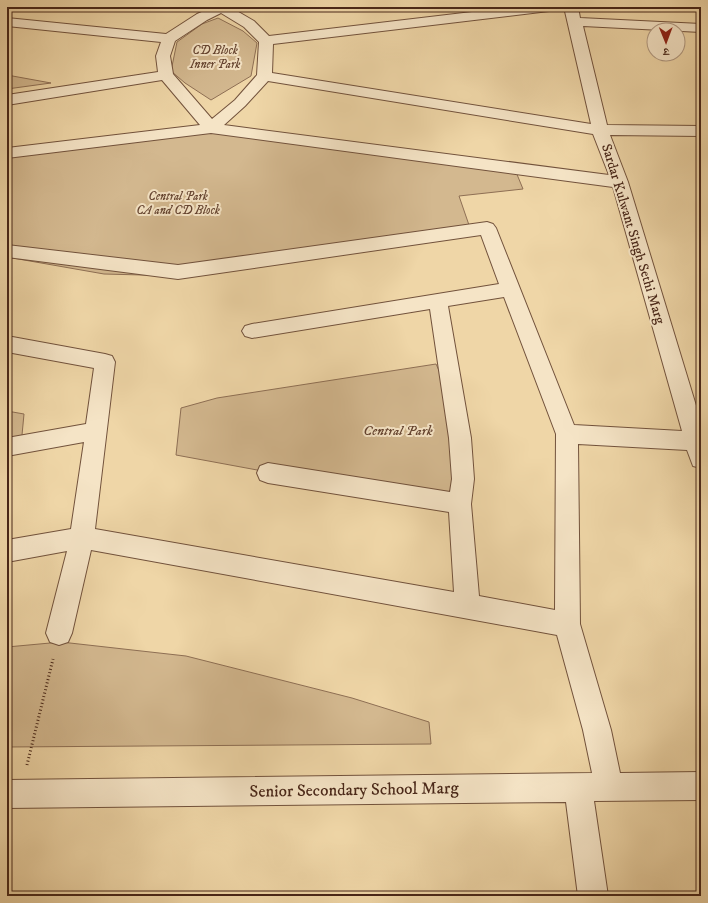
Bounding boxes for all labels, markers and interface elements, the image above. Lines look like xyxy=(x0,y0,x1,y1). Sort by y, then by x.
north arrow xyxy=(646,22,686,62)
park label: CD Block Inner Park xyxy=(189,43,240,72)
text: उ xyxy=(662,44,670,58)
street label: Sardar Kulwant Singh Sethi Marg xyxy=(597,142,669,326)
park label: Central Park CA and CD Block xyxy=(136,189,220,218)
park label: Central Park xyxy=(363,422,433,440)
street label: Senior Secondary School Marg xyxy=(249,777,459,803)

